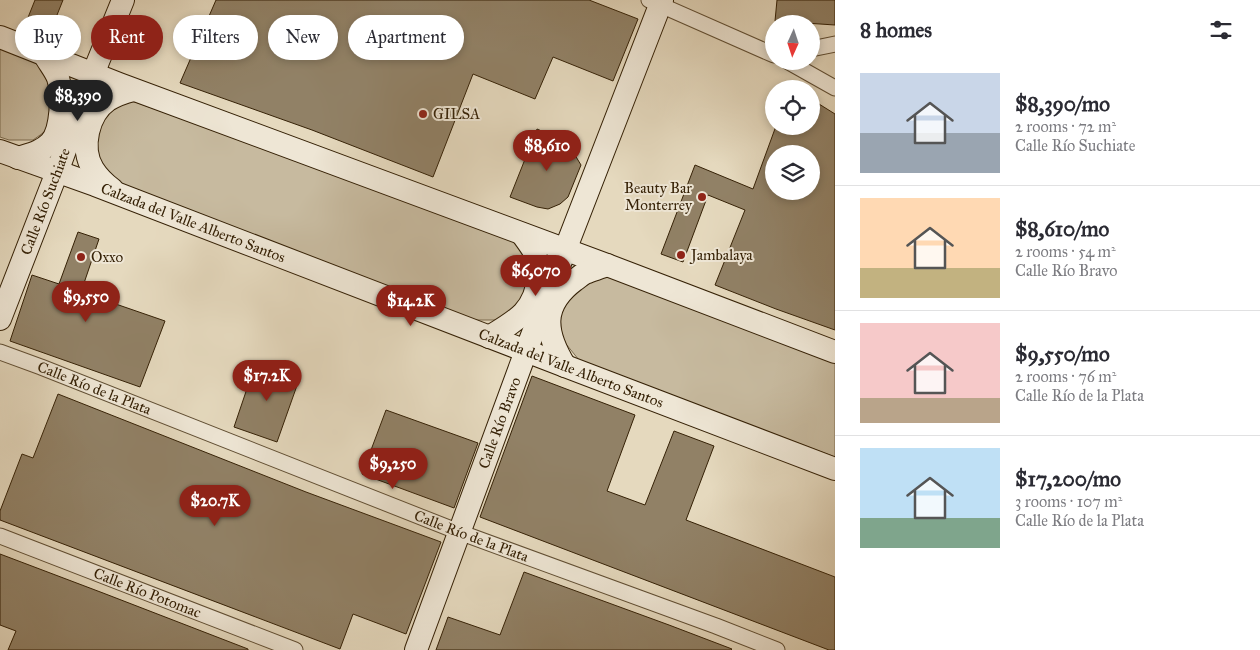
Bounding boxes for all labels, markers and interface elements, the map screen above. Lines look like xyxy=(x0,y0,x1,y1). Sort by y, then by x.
chip: Buy xyxy=(15,15,81,60)
chip: Rent xyxy=(91,15,163,60)
chip: Filters xyxy=(173,15,258,60)
chip: New xyxy=(268,15,338,60)
chip: Apartment xyxy=(348,15,464,60)
north arrow xyxy=(765,15,820,70)
map controls xyxy=(765,15,820,200)
icon: filters xyxy=(1207,16,1235,44)
text: 8 homes xyxy=(860,17,932,43)
pin: $8,390 xyxy=(37,80,119,122)
button: locate xyxy=(765,80,820,135)
text: $8,390 xyxy=(55,86,101,105)
text: $8,390/mo xyxy=(1015,91,1110,117)
icon: home xyxy=(900,93,960,153)
place label: GILSA xyxy=(433,105,480,123)
marker: GILSA xyxy=(417,108,429,120)
text: 2 rooms · 72 m² xyxy=(1015,117,1116,136)
pin: $8,610 xyxy=(506,130,588,172)
text: $8,610 xyxy=(524,136,570,155)
text: Calle Río Suchiate xyxy=(1015,136,1135,155)
button: layers xyxy=(765,145,820,200)
street label: Calle Río Suchiate xyxy=(17,146,74,257)
street label: Calzada del Valle Alberto Santos xyxy=(98,179,288,266)
place label: Beauty Bar Monterrey xyxy=(624,179,693,214)
marker: Beauty Bar Monterrey xyxy=(696,191,708,203)
text: $8,610/mo xyxy=(1015,216,1109,242)
icon: home xyxy=(900,218,960,278)
text: 2 rooms · 54 m² xyxy=(1015,242,1116,261)
place label: Jambalaya xyxy=(689,246,753,265)
place label: Oxxo xyxy=(91,248,124,266)
marker: Jambalaya xyxy=(675,249,687,261)
marker: Oxxo xyxy=(75,251,87,263)
pin: $6,070 xyxy=(495,254,577,297)
text: $6,070 xyxy=(511,261,561,280)
text: Calle Río Bravo xyxy=(1015,261,1117,280)
pin: $9,550 xyxy=(45,280,127,323)
pin: $14.2K xyxy=(370,284,452,327)
text: $9,550 xyxy=(63,287,109,306)
text: $14.2K xyxy=(387,291,435,310)
street label: Calzada del Valle Alberto Santos xyxy=(476,325,666,412)
text: $9,550/mo xyxy=(1015,341,1110,367)
icon: home xyxy=(900,343,960,403)
street label: Calle Río de la Plata xyxy=(35,357,155,419)
pin: $17.2K xyxy=(226,360,308,402)
text: $17.2K xyxy=(244,366,290,385)
text: 2 rooms · 76 m² xyxy=(1015,367,1116,386)
street label: Calle Río Bravo xyxy=(475,374,525,471)
text: Calle Río de la Plata xyxy=(1015,386,1144,405)
pin: $9,250 xyxy=(352,448,434,490)
text: $9,250 xyxy=(370,454,416,473)
text: $17,200/mo xyxy=(1015,466,1121,492)
icon: home xyxy=(900,468,960,528)
pin: $20.7K xyxy=(174,484,256,527)
text: $20.7K xyxy=(190,491,240,510)
text: 3 rooms · 107 m² xyxy=(1015,492,1122,511)
street label: Calle Río de la Plata xyxy=(411,506,532,566)
text: Calle Río de la Plata xyxy=(1015,511,1144,530)
street label: Calle Río Potomac xyxy=(91,564,204,622)

